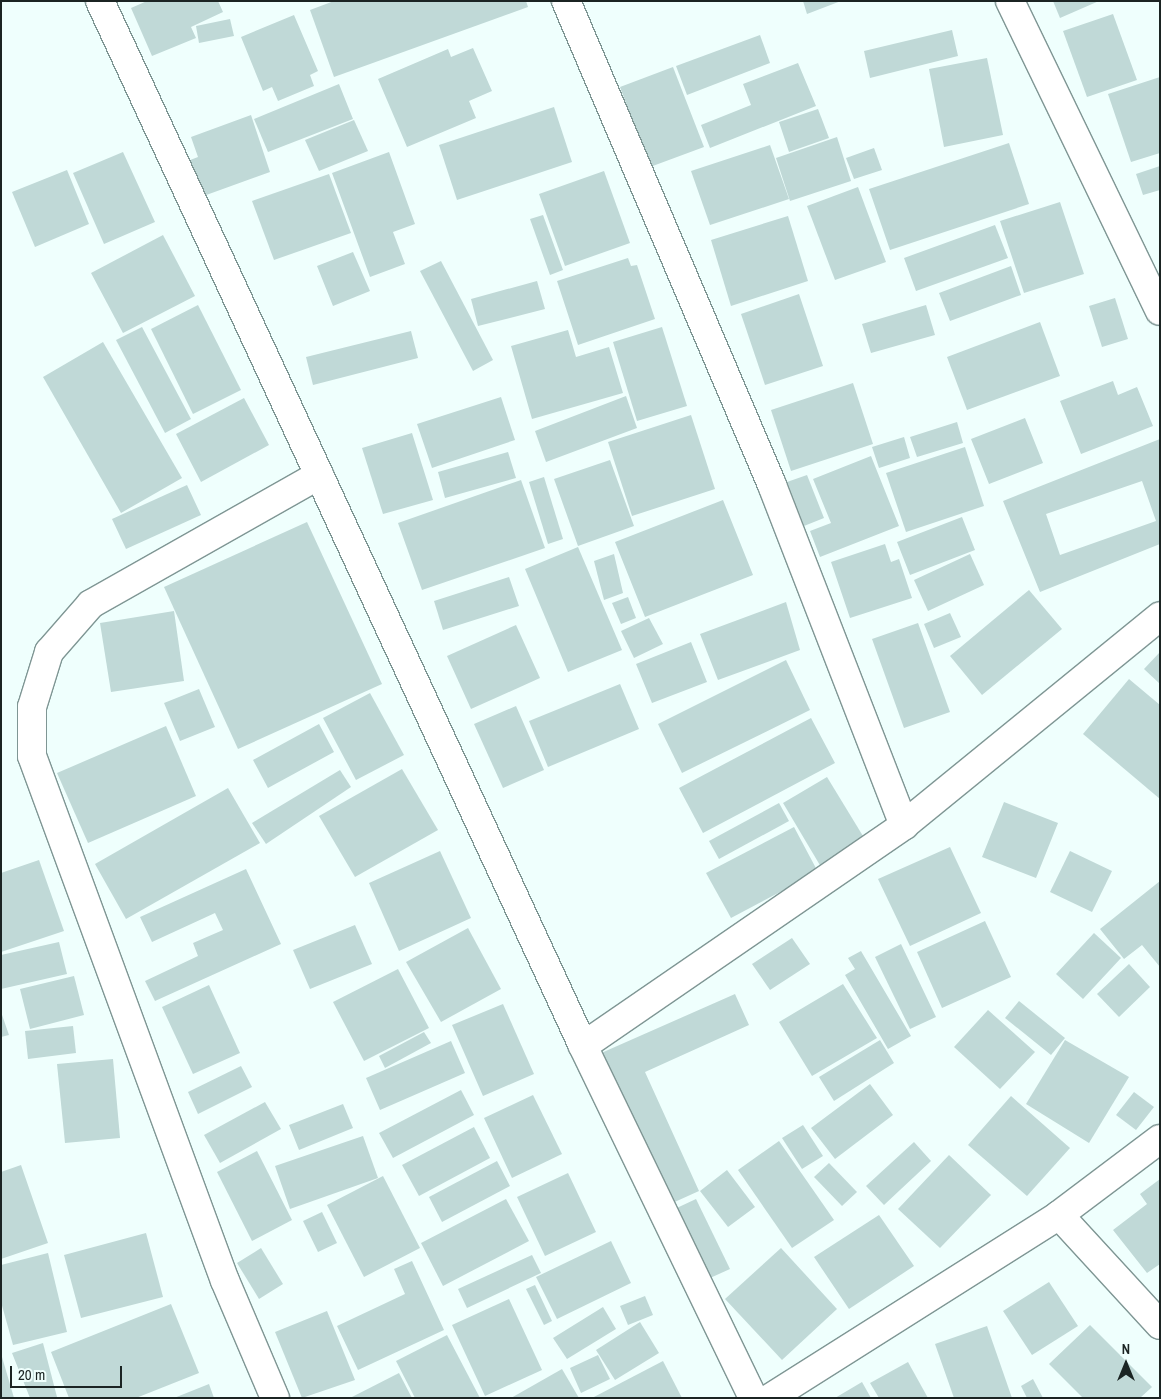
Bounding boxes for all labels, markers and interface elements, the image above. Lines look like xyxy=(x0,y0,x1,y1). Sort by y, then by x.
north arrow xyxy=(1101,1339,1151,1389)
text: N xyxy=(1122,1340,1130,1358)
scale bar xyxy=(12,1356,125,1388)
text: 20 m xyxy=(18,1364,45,1385)

